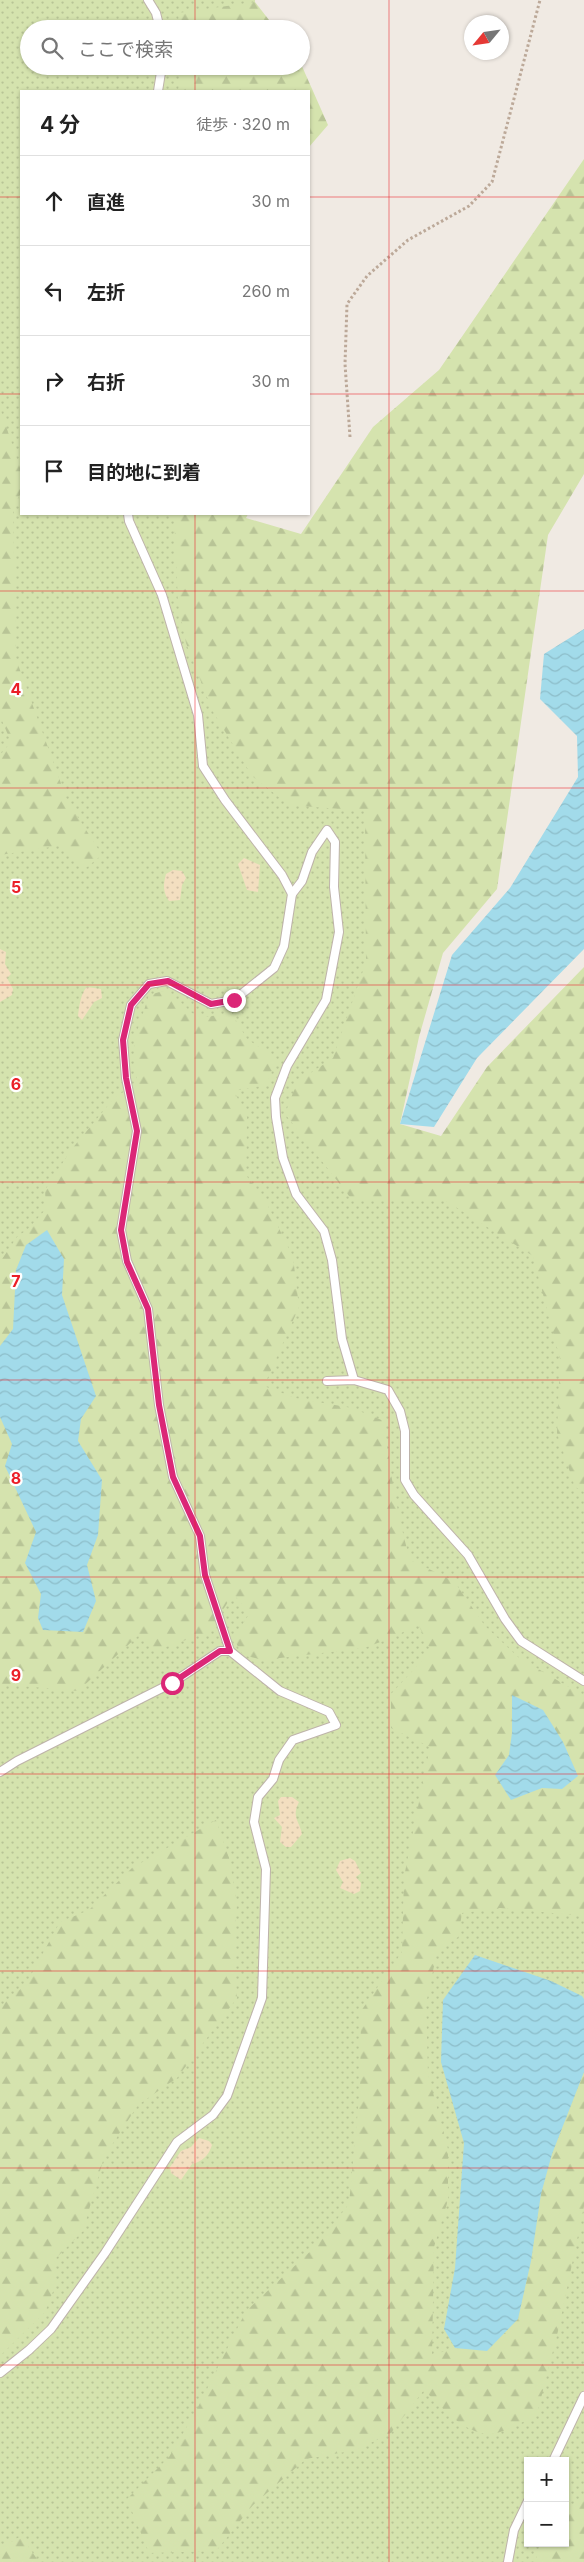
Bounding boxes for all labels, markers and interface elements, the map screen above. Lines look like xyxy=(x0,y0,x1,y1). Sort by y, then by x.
north arrow xyxy=(464,15,509,60)
search box xyxy=(20,20,310,75)
icon: search xyxy=(38,34,66,62)
text: ここで検索 xyxy=(78,38,173,61)
text: 4 分 xyxy=(40,112,80,137)
text: 徒歩 · 320 m xyxy=(196,114,290,134)
icon: ahead xyxy=(40,187,68,215)
text: 直進 xyxy=(87,191,125,214)
text: 30 m xyxy=(252,191,290,211)
icon: left xyxy=(40,277,68,305)
text: 左折 xyxy=(87,281,125,304)
text: 260 m xyxy=(242,281,290,301)
icon: right xyxy=(40,367,68,395)
text: 右折 xyxy=(87,371,125,394)
text: 30 m xyxy=(252,371,290,391)
icon: arrive xyxy=(40,457,68,485)
text: 目的地に到着 xyxy=(87,461,201,484)
text: 4 xyxy=(11,679,22,699)
text: 5 xyxy=(11,877,21,897)
route end xyxy=(223,989,246,1012)
text: 6 xyxy=(11,1074,21,1094)
text: 7 xyxy=(11,1271,21,1291)
text: 8 xyxy=(11,1468,21,1488)
text: 9 xyxy=(11,1665,21,1685)
route start xyxy=(161,1672,184,1695)
map controls xyxy=(524,2457,569,2547)
button: + xyxy=(524,2457,569,2502)
button: − xyxy=(524,2502,569,2547)

